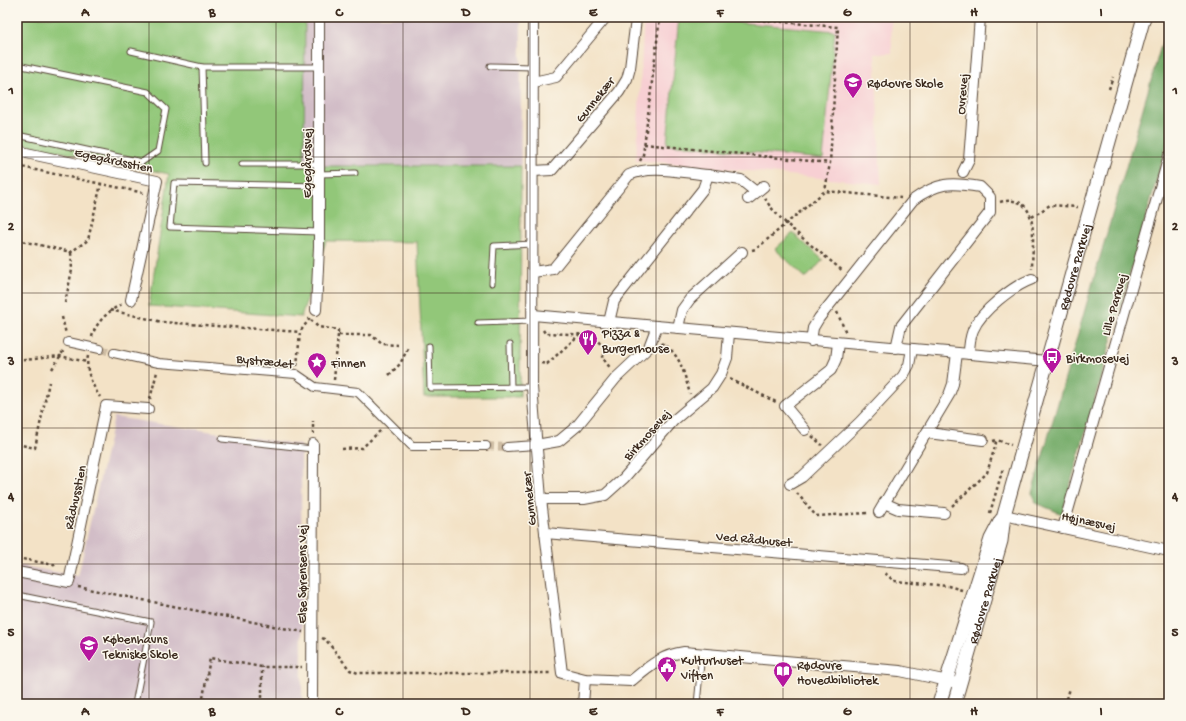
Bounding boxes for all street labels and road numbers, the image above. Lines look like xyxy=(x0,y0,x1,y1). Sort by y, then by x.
street label: Ovrevej xyxy=(955,73,972,115)
street label: Gunnekær xyxy=(573,74,620,126)
street label: Egegårdsvej xyxy=(301,128,316,198)
street label: Egegårdsstien xyxy=(73,146,155,177)
street label: Rødovre Parkvej xyxy=(1057,222,1096,312)
street label: Lille Parkvej xyxy=(1099,272,1131,338)
street label: Bystrædet xyxy=(234,352,296,373)
street label: Birkmosevej xyxy=(620,407,675,465)
street label: Rådhusstien xyxy=(62,463,91,531)
street label: Gunnekær xyxy=(520,470,541,526)
street label: Højnæsvej xyxy=(1060,509,1117,536)
street label: Else Sørensens Vej xyxy=(296,524,311,624)
street label: Ved Rådhuset xyxy=(714,530,794,551)
street label: Rødovre Parkvej xyxy=(967,556,1006,646)

